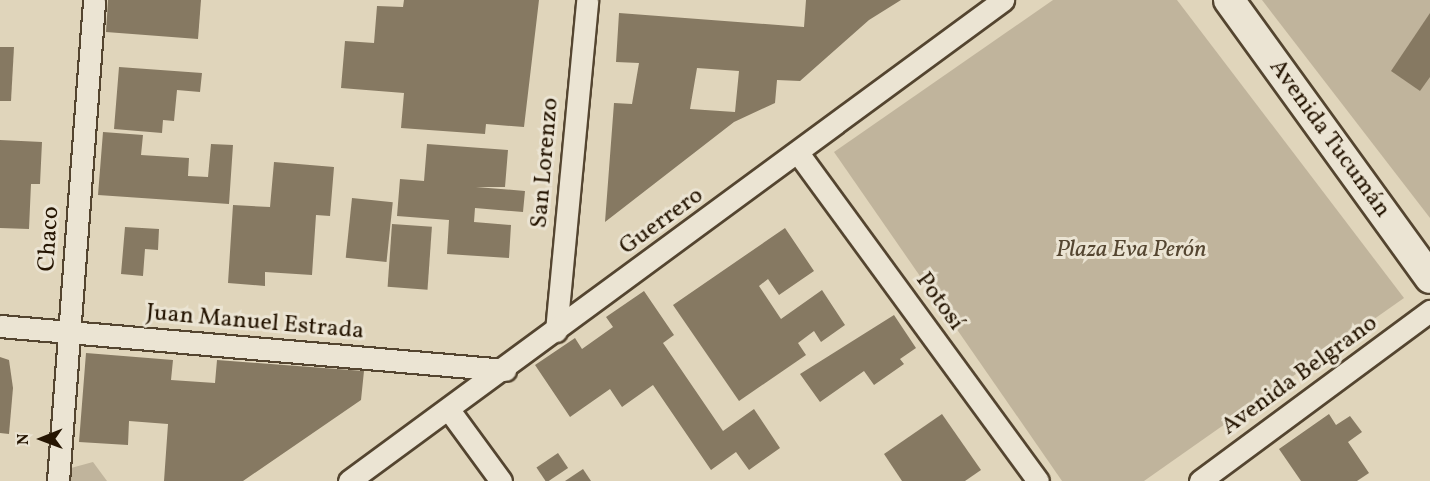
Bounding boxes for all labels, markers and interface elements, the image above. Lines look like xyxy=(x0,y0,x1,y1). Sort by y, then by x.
street label: Avenida Tucumán xyxy=(1262,54,1396,224)
street label: San Lorenzo xyxy=(526,96,566,230)
street label: Guerrero xyxy=(614,182,710,262)
street label: Chaco xyxy=(33,205,67,273)
park label: Plaza Eva Perón xyxy=(1056,237,1206,265)
street label: Potosí xyxy=(908,267,970,337)
street label: Juan Manuel Estrada xyxy=(145,299,365,347)
street label: Avenida Belgrano xyxy=(1216,310,1384,442)
north arrow xyxy=(12,409,72,469)
text: N xyxy=(13,433,35,445)

